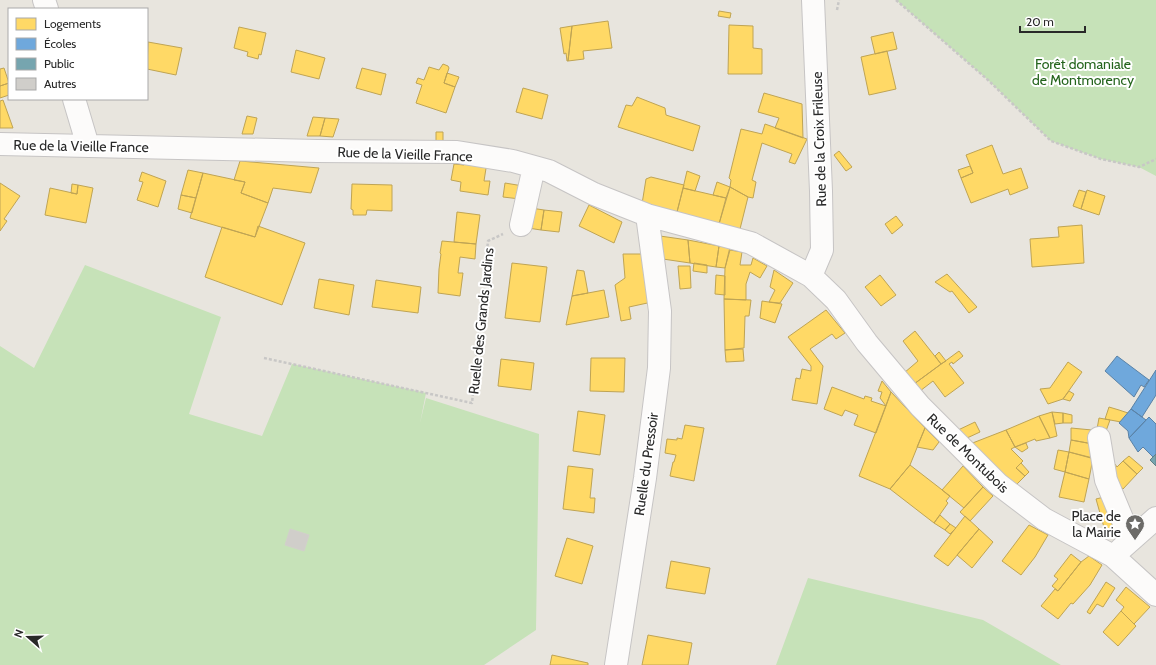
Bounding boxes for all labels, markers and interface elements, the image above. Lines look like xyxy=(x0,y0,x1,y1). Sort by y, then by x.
legend xyxy=(8,8,148,100)
scale bar xyxy=(1020,8,1085,34)
text: 20 m xyxy=(1026,14,1054,29)
text: Logements xyxy=(44,16,101,31)
text: Écoles xyxy=(44,36,76,51)
park label: Forêt domaniale de Montmorency xyxy=(1032,55,1134,89)
text: Public xyxy=(44,56,75,71)
street label: Rue de la Croix Frileuse xyxy=(808,71,830,207)
text: Autres xyxy=(44,76,76,91)
street label: Rue de la Vieille France xyxy=(13,136,149,156)
street label: Rue de la Vieille France xyxy=(337,143,473,165)
street label: Ruelle des Grands Jardins xyxy=(464,247,498,395)
street label: Rue de Montubois xyxy=(923,409,1013,497)
street label: Ruelle du Pressoir xyxy=(630,411,662,517)
place label: Place de la Mairie xyxy=(1072,507,1121,541)
place icon: Place de la Mairie xyxy=(1124,513,1146,541)
north arrow xyxy=(8,617,48,657)
text: N xyxy=(11,628,27,640)

